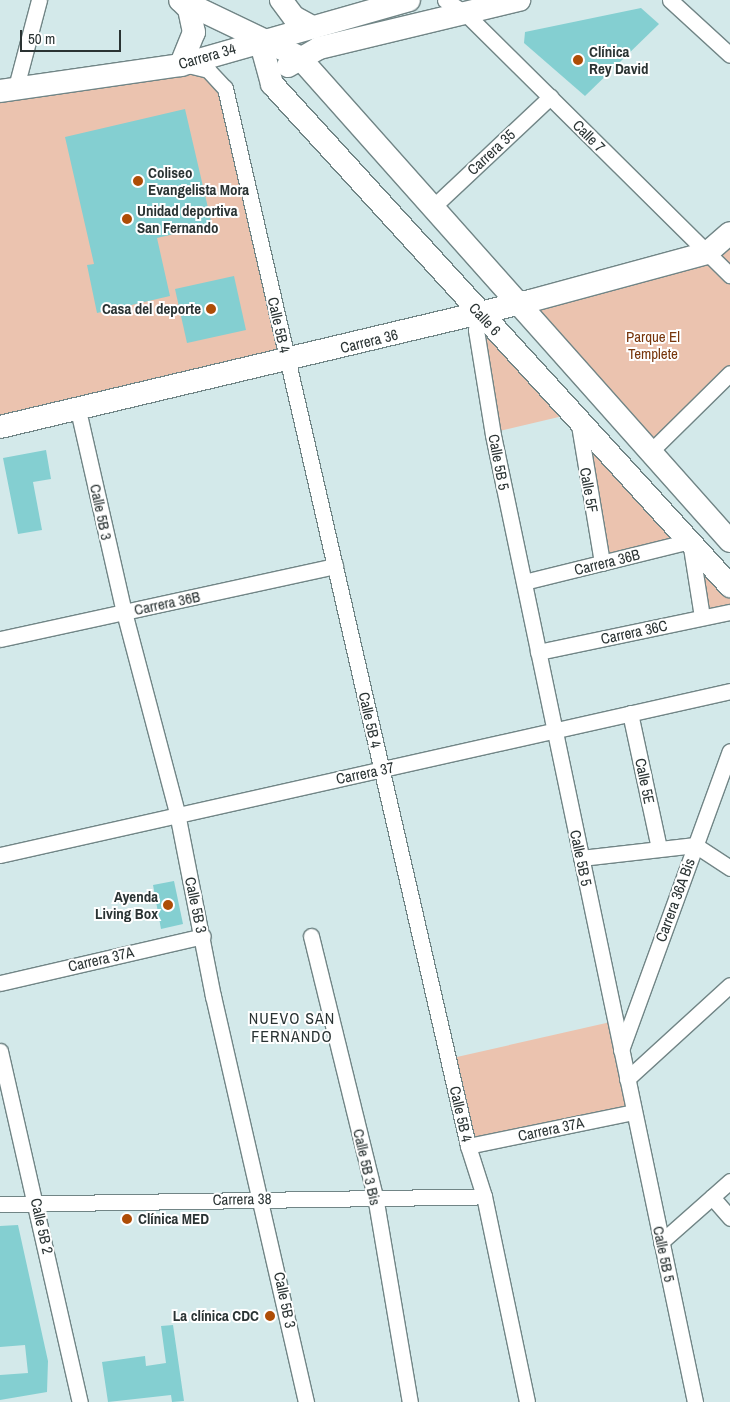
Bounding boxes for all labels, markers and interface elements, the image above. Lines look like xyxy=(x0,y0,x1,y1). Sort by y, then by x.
scale bar xyxy=(22,20,124,52)
text: 50 m xyxy=(28,28,55,49)
street label: Carrera 34 xyxy=(176,39,238,73)
place label: Clínica Rey David xyxy=(589,42,648,77)
marker: Clínica Rey David xyxy=(571,53,585,67)
street label: Calle 7 xyxy=(569,116,609,156)
street label: Carrera 35 xyxy=(463,125,519,179)
place label: Coliseo Evangelista Mora xyxy=(148,163,249,198)
marker: Coliseo Evangelista Mora xyxy=(132,175,144,187)
place label: Unidad deportiva San Fernando xyxy=(137,201,237,236)
marker: Unidad deportiva San Fernando xyxy=(121,213,133,225)
street label: Calle 5B 4 xyxy=(264,295,294,355)
street label: Calle 6 xyxy=(465,299,505,339)
place label: Casa del deporte xyxy=(102,300,201,318)
marker: Casa del deporte xyxy=(205,303,217,315)
street label: Carrera 36 xyxy=(338,325,400,357)
park label: Parque El Templete xyxy=(626,327,680,362)
street label: Calle 5B 5 xyxy=(485,432,513,492)
street label: Calle 5F xyxy=(576,466,602,514)
street label: Calle 5B 3 xyxy=(86,482,116,542)
street label: Carrera 36B xyxy=(572,545,642,579)
street label: Carrera 36B xyxy=(132,587,202,619)
street label: Carrera 36C xyxy=(599,616,669,648)
street label: Calle 5B 4 xyxy=(355,690,385,750)
street label: Calle 5E xyxy=(631,756,659,806)
street label: Carrera 37 xyxy=(334,758,396,788)
street label: Calle 5B 5 xyxy=(566,828,596,888)
street label: Carrera 36A Bis xyxy=(651,855,699,945)
street label: Calle 5B 3 xyxy=(181,875,211,935)
place label: Ayenda Living Box xyxy=(95,887,158,922)
marker: Ayenda Living Box xyxy=(162,899,174,911)
street label: Carrera 37A xyxy=(66,943,136,975)
district label: NUEVO SAN FERNANDO xyxy=(248,1008,336,1046)
street label: Calle 5B 4 xyxy=(446,1084,476,1144)
street label: Carrera 37A xyxy=(516,1113,586,1145)
street label: Calle 5B 3 Bis xyxy=(349,1127,385,1207)
street label: Carrera 38 xyxy=(212,1189,272,1209)
street label: Calle 5B 2 xyxy=(27,1196,57,1256)
place label: Clínica MED xyxy=(138,1210,209,1228)
marker: Clínica MED xyxy=(120,1212,134,1226)
street label: Calle 5B 5 xyxy=(649,1224,679,1284)
street label: Calle 5B 3 xyxy=(270,1270,300,1330)
place label: La clínica CDC xyxy=(173,1307,259,1325)
marker: La clínica CDC xyxy=(263,1309,277,1323)

